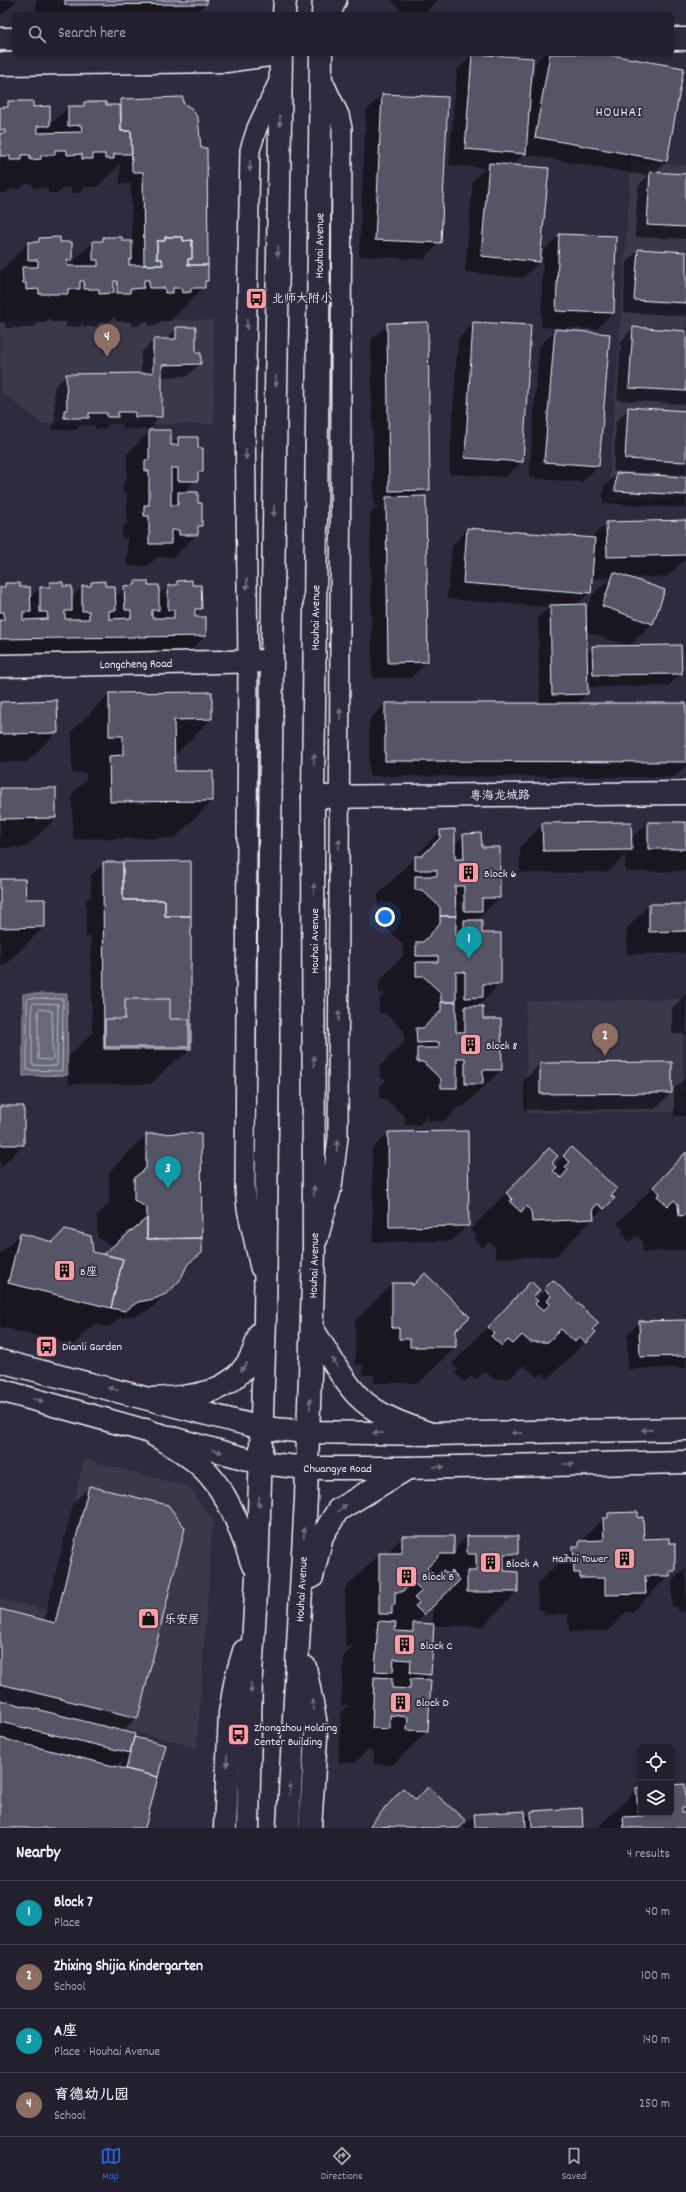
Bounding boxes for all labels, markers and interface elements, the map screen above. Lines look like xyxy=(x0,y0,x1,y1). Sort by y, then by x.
search box xyxy=(12,12,674,56)
icon: search xyxy=(26,23,48,45)
text: Search here xyxy=(58,23,126,45)
district label: HOUHAI xyxy=(595,103,643,123)
one-way arrow xyxy=(277,115,284,127)
one-way arrow xyxy=(247,160,253,173)
street label: Houhai Avenue xyxy=(312,213,329,279)
one-way arrow xyxy=(275,245,281,258)
bus stop icon: 北师大附小 xyxy=(244,285,270,311)
place label: 北师大附小 xyxy=(272,291,332,308)
one-way arrow xyxy=(243,318,250,330)
pin: 4 xyxy=(94,324,120,357)
one-way arrow xyxy=(273,375,279,388)
one-way arrow xyxy=(243,448,249,461)
one-way arrow xyxy=(271,505,277,518)
one-way arrow xyxy=(244,578,250,591)
street label: Houhai Avenue xyxy=(308,585,325,651)
street label: Longcheng Road xyxy=(99,656,173,674)
one-way arrow xyxy=(337,707,343,720)
one-way arrow xyxy=(311,752,317,765)
street label: 粤海龙城路 xyxy=(470,787,530,806)
one-way arrow xyxy=(336,837,342,850)
building icon: Block 6 xyxy=(456,860,482,886)
place label: Block 6 xyxy=(484,866,516,883)
one-way arrow xyxy=(311,882,317,895)
your location xyxy=(375,907,395,927)
street label: Houhai Avenue xyxy=(307,908,324,974)
pin: 1 xyxy=(456,926,482,959)
one-way arrow xyxy=(336,1009,342,1022)
pin: 2 xyxy=(592,1023,618,1056)
building icon: Block 8 xyxy=(457,1032,483,1058)
place label: Block 8 xyxy=(486,1038,517,1055)
one-way arrow xyxy=(311,1054,317,1067)
one-way arrow xyxy=(334,1140,341,1152)
pin: 3 xyxy=(155,1156,181,1189)
one-way arrow xyxy=(311,1184,317,1197)
street label: Houhai Avenue xyxy=(305,1233,324,1299)
building icon: B座 xyxy=(52,1258,78,1284)
place label: B座 xyxy=(80,1264,98,1281)
bus stop icon: Dianli Garden xyxy=(33,1333,59,1359)
place label: Dianli Garden xyxy=(62,1339,122,1356)
one-way arrow xyxy=(332,1357,339,1369)
one-way arrow xyxy=(240,1362,248,1372)
one-way arrow xyxy=(107,1386,119,1392)
one-way arrow xyxy=(32,1397,44,1403)
one-way arrow xyxy=(307,1397,313,1410)
one-way arrow xyxy=(640,1427,653,1433)
one-way arrow xyxy=(511,1429,523,1436)
one-way arrow xyxy=(372,1430,384,1437)
one-way arrow xyxy=(211,1448,223,1454)
street label: Chuangye Road xyxy=(302,1461,372,1478)
one-way arrow xyxy=(563,1461,575,1468)
one-way arrow xyxy=(433,1464,446,1470)
one-way arrow xyxy=(256,1496,263,1508)
one-way arrow xyxy=(337,1504,347,1512)
one-way arrow xyxy=(301,1526,307,1539)
building icon: Haihui Tower xyxy=(611,1545,637,1571)
building icon: Block A xyxy=(477,1550,503,1576)
place label: Haihui Tower xyxy=(552,1551,609,1568)
street label: Houhai Avenue xyxy=(292,1556,313,1623)
place label: Block A xyxy=(506,1556,539,1573)
building icon: Block B xyxy=(394,1563,420,1589)
place label: Block B xyxy=(422,1569,454,1586)
shop icon: 乐安居 xyxy=(136,1606,162,1632)
place label: 乐安居 xyxy=(164,1612,200,1629)
building icon: Block C xyxy=(392,1632,418,1658)
place label: Block C xyxy=(420,1638,452,1655)
one-way arrow xyxy=(248,1682,254,1695)
building icon: Block D xyxy=(388,1689,414,1715)
place label: Block D xyxy=(416,1695,449,1712)
one-way arrow xyxy=(309,1699,315,1712)
place label: Zhongzhou Holding Center Building xyxy=(254,1720,337,1751)
bus stop icon: Zhongzhou Holding Center Building xyxy=(226,1721,252,1747)
map controls xyxy=(638,1744,674,1816)
button: locate xyxy=(638,1744,674,1780)
one-way arrow xyxy=(224,1755,231,1767)
button: layers xyxy=(638,1780,674,1816)
one-way arrow xyxy=(286,1783,293,1795)
text: Nearby xyxy=(16,1842,60,1866)
text: 4 results xyxy=(627,1845,670,1864)
text: Block 7 xyxy=(54,1892,93,1914)
text: 1 xyxy=(28,1903,30,1922)
text: 40 m xyxy=(646,1903,670,1922)
text: Place xyxy=(54,1914,80,1933)
text: Zhixing Shijia Kindergarten xyxy=(54,1956,203,1978)
text: 2 xyxy=(26,1967,32,1986)
text: 100 m xyxy=(641,1967,670,1986)
text: School xyxy=(54,1978,86,1997)
text: A座 xyxy=(54,2021,77,2043)
text: 3 xyxy=(26,2031,32,2050)
text: 140 m xyxy=(643,2031,670,2050)
text: Place · Houhai Avenue xyxy=(54,2043,160,2062)
text: 育德幼儿园 xyxy=(54,2085,129,2107)
text: 4 xyxy=(26,2095,32,2114)
text: 250 m xyxy=(639,2095,670,2114)
text: School xyxy=(54,2107,86,2126)
tab: Map xyxy=(100,2145,122,2185)
tab: Directions xyxy=(321,2145,363,2185)
tab: Saved xyxy=(562,2145,586,2185)

